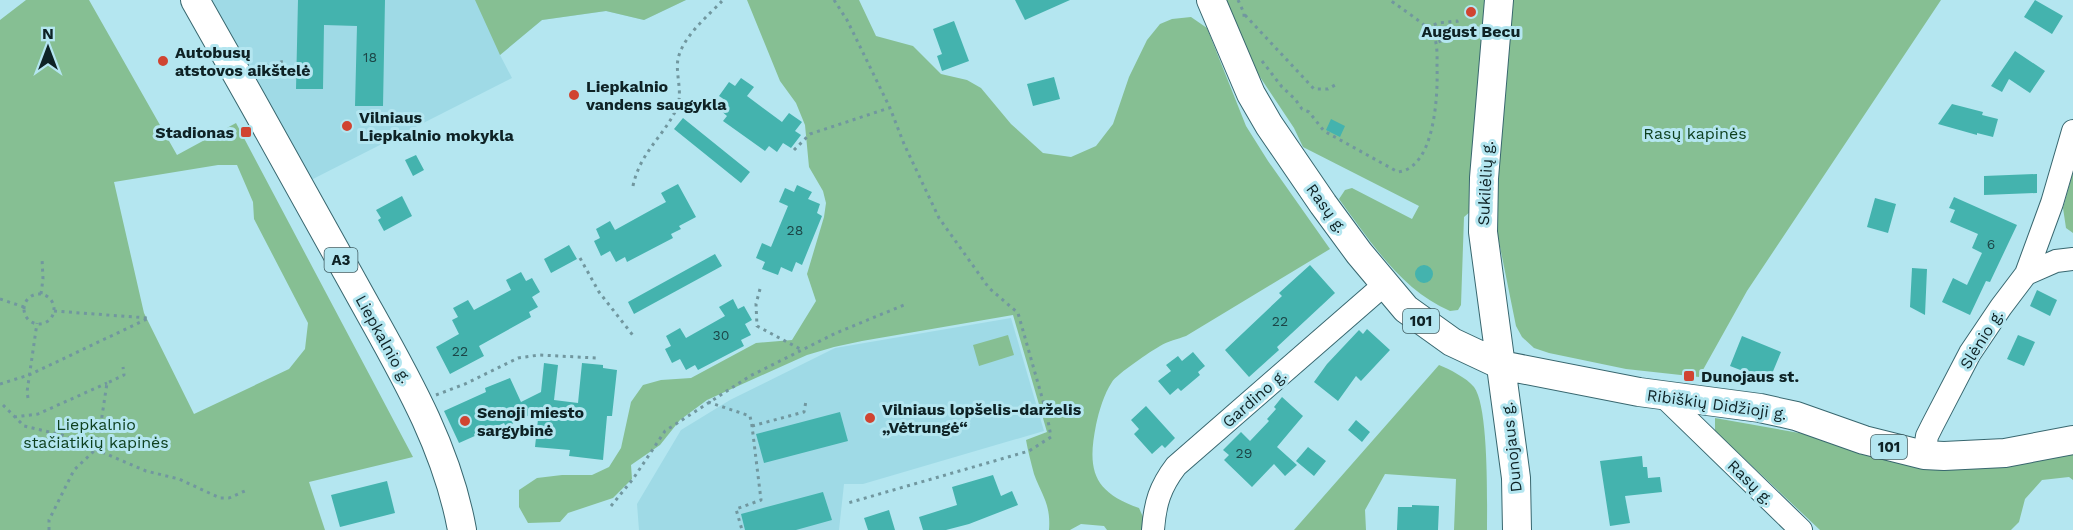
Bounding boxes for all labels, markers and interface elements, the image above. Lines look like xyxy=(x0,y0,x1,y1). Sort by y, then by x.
marker: August Becu xyxy=(1464,5,1478,19)
north arrow xyxy=(18,18,78,78)
place label: August Becu xyxy=(1422,22,1520,41)
text: N xyxy=(42,24,54,43)
place label: Autobusų atstovos aikštelė xyxy=(175,43,311,80)
house number: 18 xyxy=(363,49,377,65)
marker: Autobusų atstovos aikštelė xyxy=(156,54,170,68)
place label: Liepkalnio vandens saugykla xyxy=(585,77,727,114)
marker: Liepkalnio vandens saugykla xyxy=(567,88,581,102)
place label: Vilniaus Liepkalnio mokykla xyxy=(359,108,515,145)
marker: Vilniaus Liepkalnio mokykla xyxy=(340,119,354,133)
place label: Stadionas xyxy=(155,123,234,142)
park label: Rasų kapinės xyxy=(1643,124,1747,143)
marker: Stadionas xyxy=(239,125,253,139)
street label: Sukilėlių g. xyxy=(1474,140,1497,226)
street label: Rasų g. xyxy=(1302,180,1351,237)
house number: 28 xyxy=(787,222,803,238)
house number: 6 xyxy=(1987,236,1995,252)
road number: A3 xyxy=(324,248,358,272)
street label: Liepkalnio g. xyxy=(352,292,416,387)
street label: Slėnio g. xyxy=(1956,306,2007,372)
road number: 101 xyxy=(1403,309,1439,333)
house number: 22 xyxy=(1272,313,1288,329)
house number: 30 xyxy=(713,327,729,343)
house number: 22 xyxy=(452,343,468,359)
street label: Gardino g. xyxy=(1218,365,1290,431)
place label: Dunojaus st. xyxy=(1701,367,1799,386)
marker: Dunojaus st. xyxy=(1682,369,1696,383)
street label: Ribiškių Didžioji g. xyxy=(1646,385,1788,424)
place label: Vilniaus lopšelis-darželis „Vėtrungė“ xyxy=(882,400,1082,437)
street label: Dunojaus g. xyxy=(1497,401,1526,493)
place label: Senoji miesto sargybinė xyxy=(477,403,584,440)
marker: Vilniaus lopšelis-darželis „Vėtrungė“ xyxy=(863,411,877,425)
marker: Senoji miesto sargybinė xyxy=(458,414,472,428)
park label: Liepkalnio stačiatikių kapinės xyxy=(23,415,169,452)
road number: 101 xyxy=(1871,435,1907,459)
house number: 29 xyxy=(1236,445,1252,461)
street label: Rasų g. xyxy=(1724,456,1777,509)

